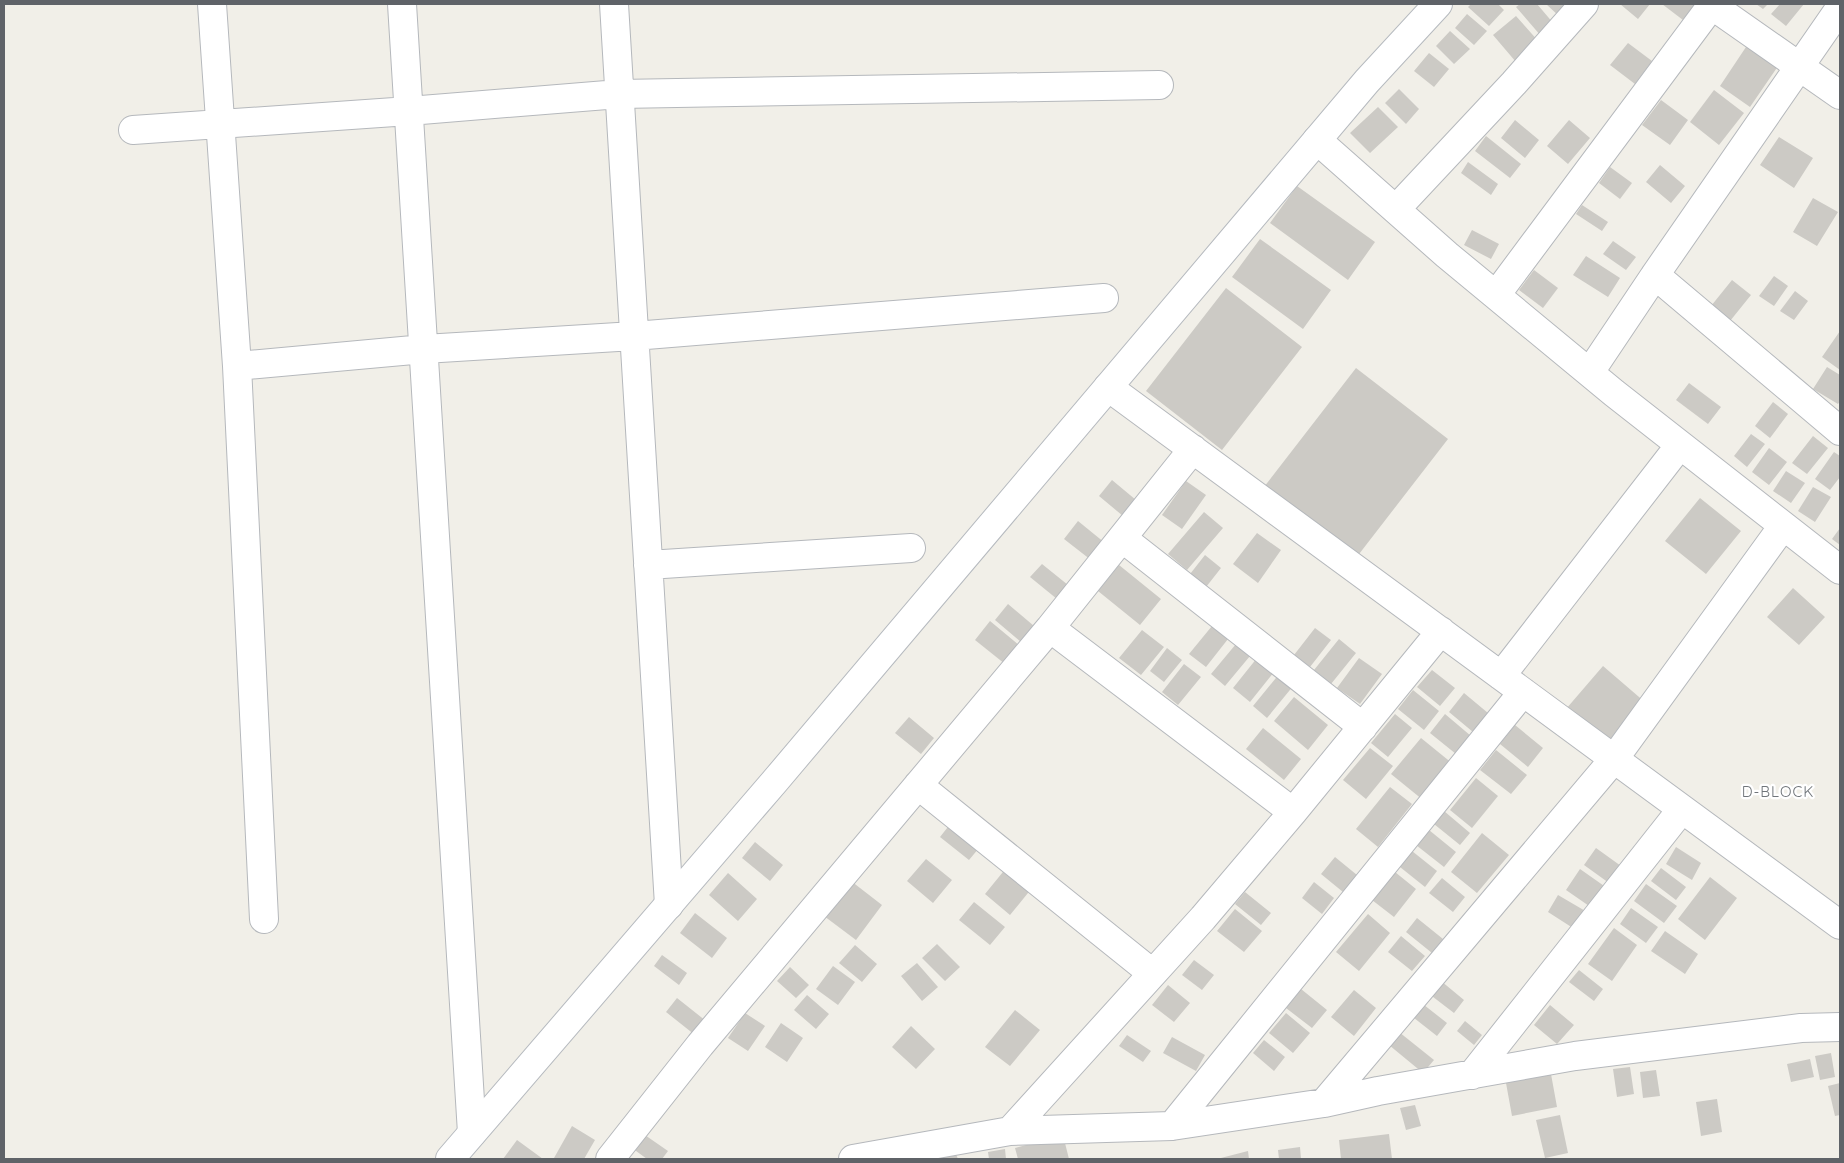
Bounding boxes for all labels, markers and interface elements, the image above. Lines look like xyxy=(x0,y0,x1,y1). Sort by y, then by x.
district label: D-BLOCK xyxy=(1742,782,1814,801)

